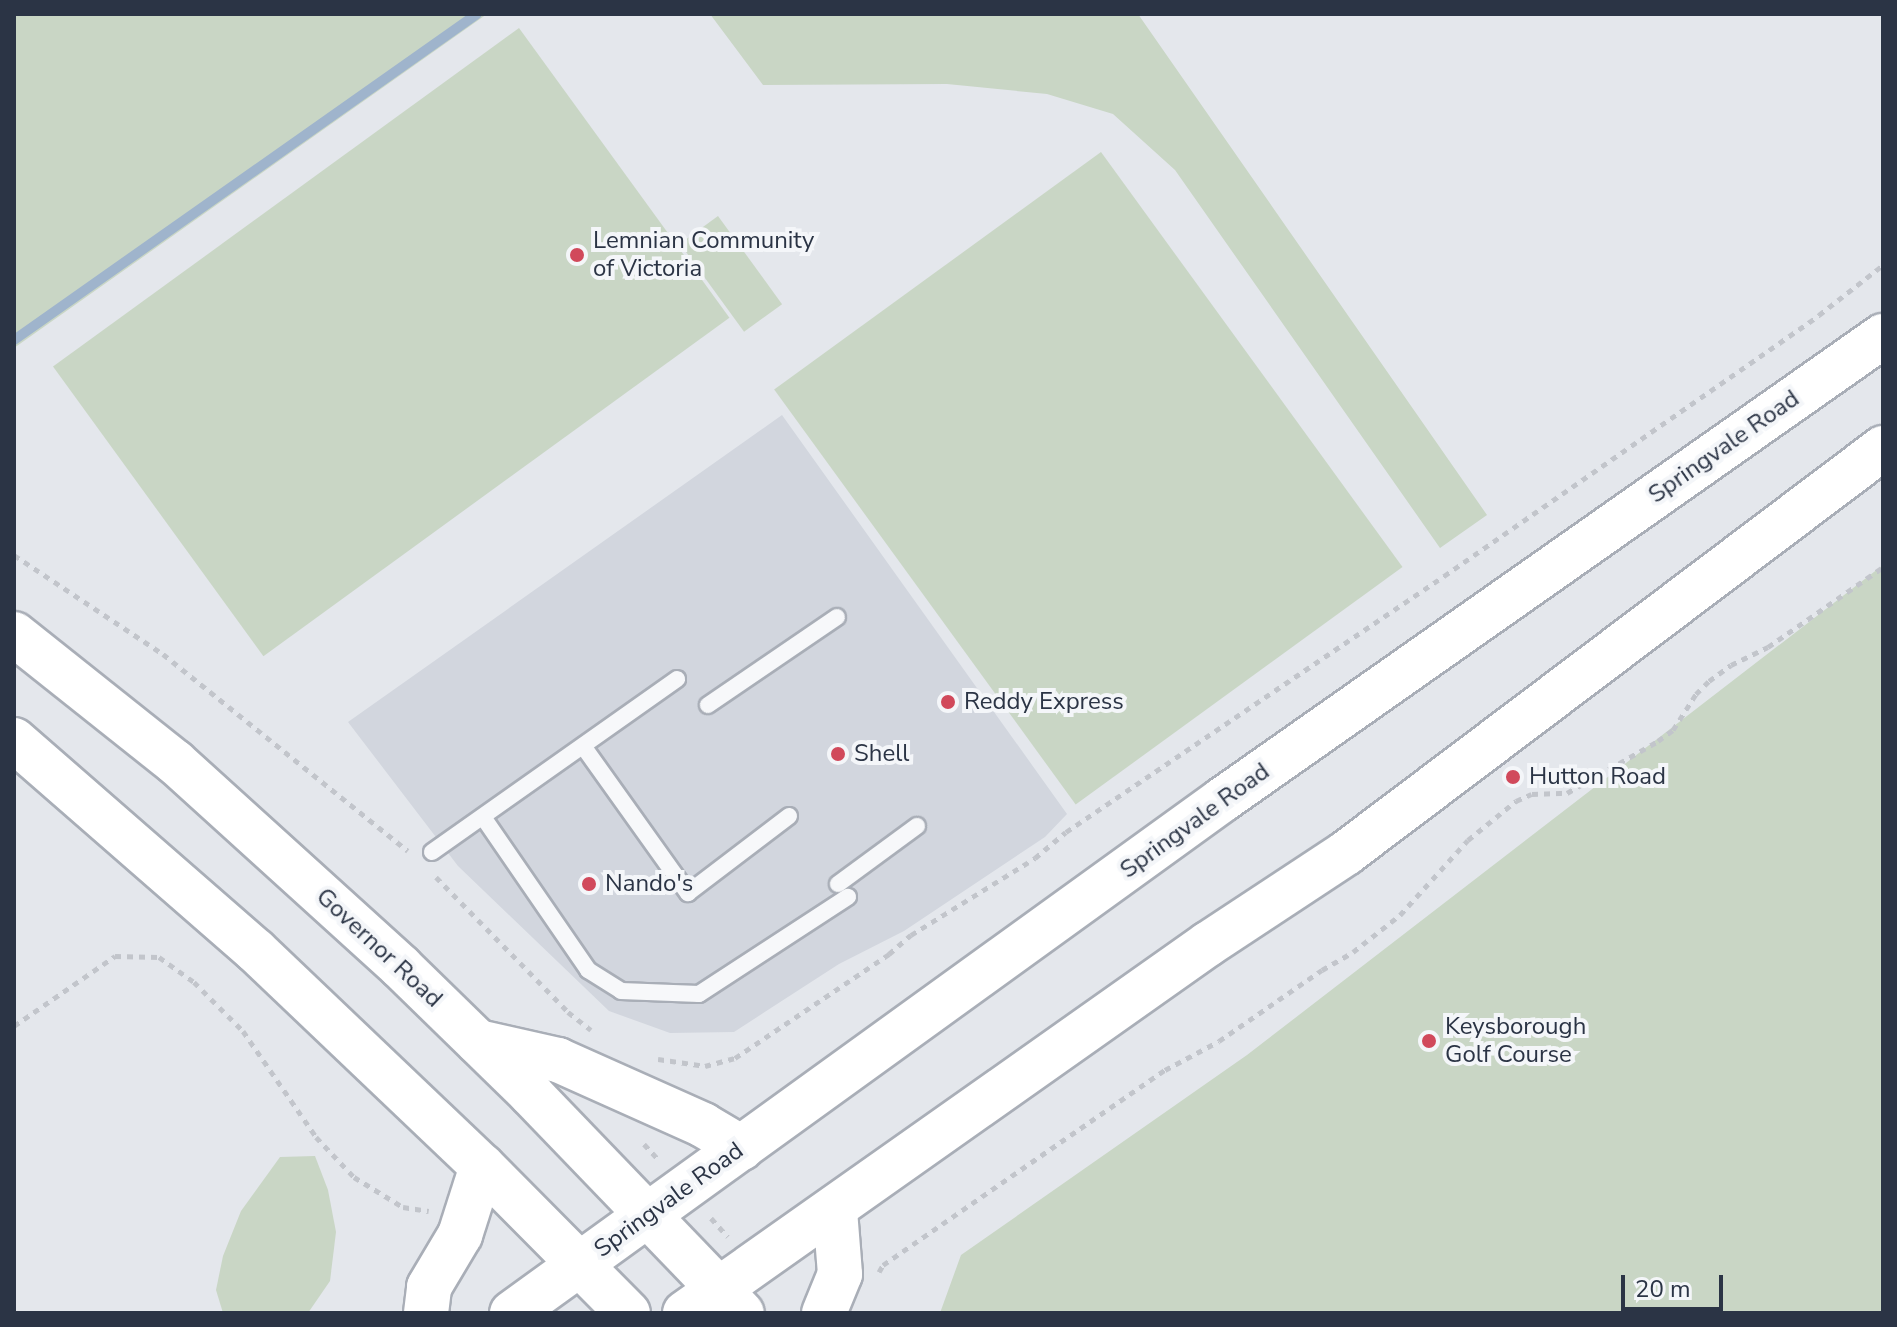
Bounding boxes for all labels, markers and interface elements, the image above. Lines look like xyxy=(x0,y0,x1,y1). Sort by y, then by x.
place label: Lemnian Community of Victoria xyxy=(593,227,814,283)
marker: Lemnian Community of Victoria xyxy=(568,246,586,264)
street label: Springvale Road xyxy=(1643,384,1805,510)
place label: Reddy Express xyxy=(964,688,1124,716)
marker: Reddy Express xyxy=(939,693,957,711)
place label: Shell xyxy=(854,740,909,768)
marker: Shell xyxy=(829,745,847,763)
street label: Springvale Road xyxy=(1115,757,1275,885)
place label: Hutton Road xyxy=(1529,763,1666,791)
marker: Hutton Road xyxy=(1504,768,1522,786)
place label: Nando's xyxy=(605,870,693,898)
marker: Nando's xyxy=(580,875,598,893)
street label: Governor Road xyxy=(310,882,448,1014)
place label: Keysborough Golf Course xyxy=(1445,1013,1586,1069)
marker: Keysborough Golf Course xyxy=(1420,1032,1438,1050)
street label: Springvale Road xyxy=(589,1136,749,1264)
scale bar xyxy=(1625,1259,1727,1309)
text: 20 m xyxy=(1635,1273,1691,1305)

